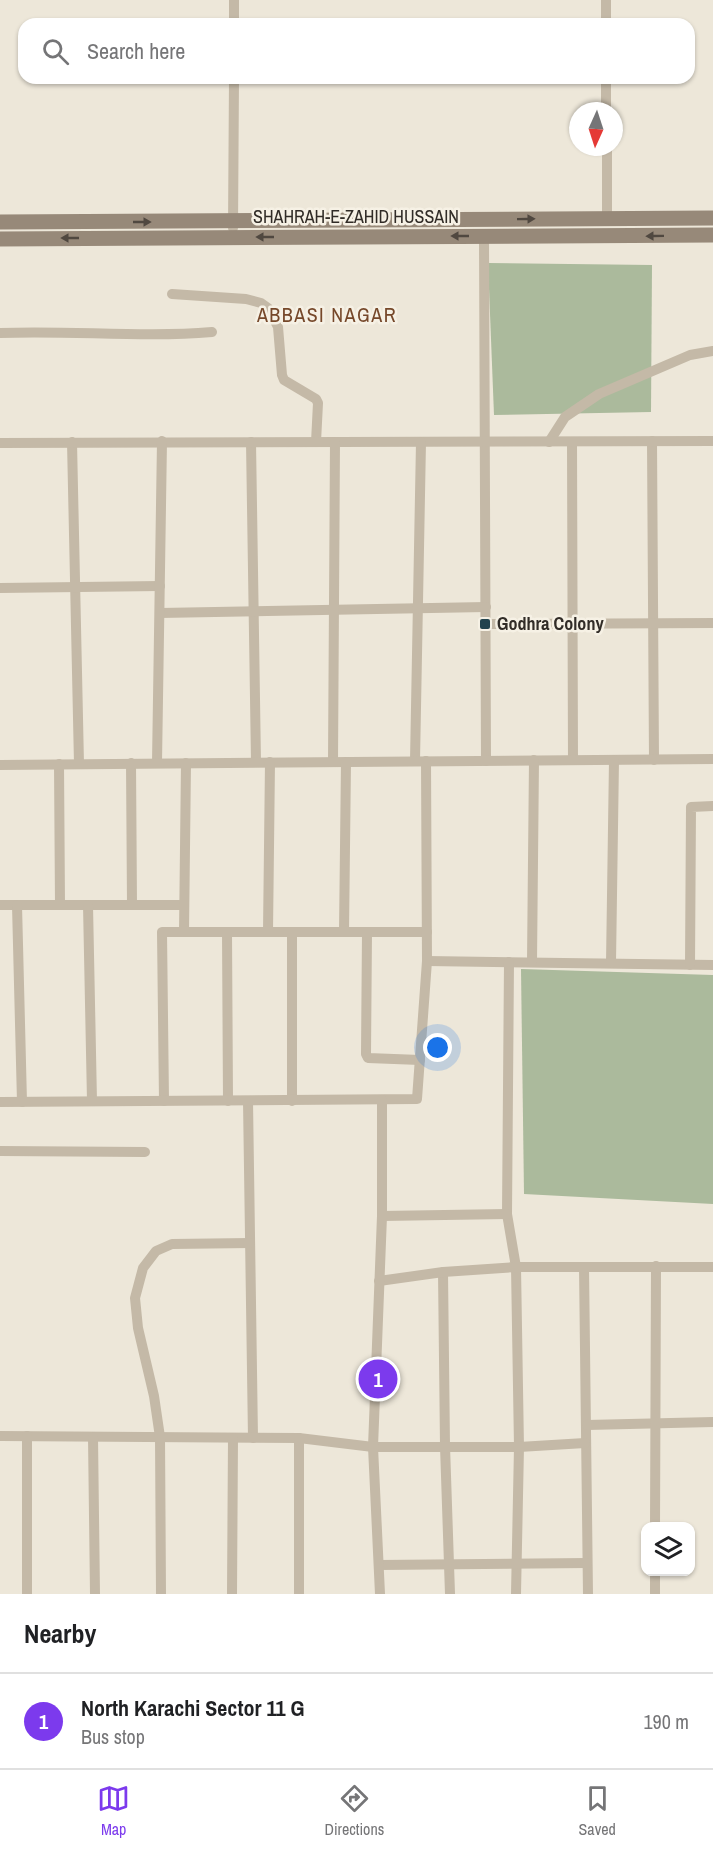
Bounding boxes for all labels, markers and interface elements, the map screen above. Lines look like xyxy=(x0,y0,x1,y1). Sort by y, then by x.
search box xyxy=(18,18,695,84)
icon: search xyxy=(39,35,72,68)
text: Search here xyxy=(87,36,185,66)
north arrow xyxy=(569,102,623,156)
street label: SHAHRAH-E-ZAHID HUSSAIN xyxy=(253,204,459,229)
one-way arrow xyxy=(517,214,536,224)
one-way arrow xyxy=(133,217,152,227)
one-way arrow xyxy=(450,231,469,241)
one-way arrow xyxy=(645,231,664,241)
one-way arrow xyxy=(255,232,274,242)
one-way arrow xyxy=(60,233,79,243)
district label: ABBASI NAGAR xyxy=(256,301,397,328)
place label: Godhra Colony xyxy=(497,611,604,636)
marker: Godhra Colony xyxy=(478,617,492,631)
your location xyxy=(423,1033,452,1062)
pin: 1 xyxy=(358,1356,398,1402)
map controls xyxy=(641,1522,695,1576)
button: layers xyxy=(641,1522,695,1576)
text: Nearby xyxy=(24,1616,96,1651)
text: North Karachi Sector 11 G xyxy=(81,1693,305,1723)
text: 1 xyxy=(39,1708,48,1735)
text: 190 m xyxy=(643,1708,689,1735)
text: Bus stop xyxy=(81,1723,145,1750)
tab: Map xyxy=(97,1782,130,1840)
tab: Directions xyxy=(324,1782,384,1840)
tab: Saved xyxy=(579,1782,616,1840)

